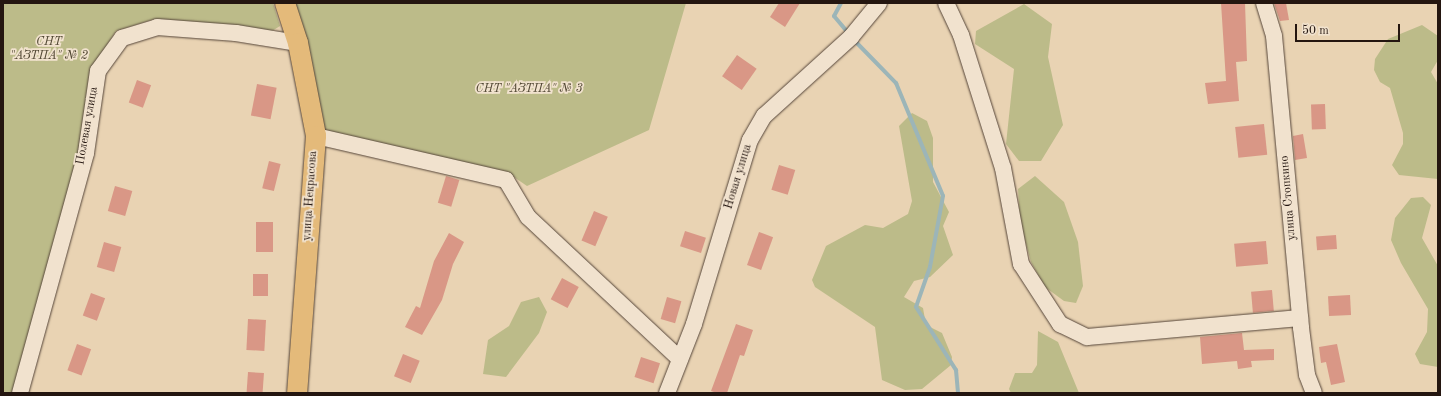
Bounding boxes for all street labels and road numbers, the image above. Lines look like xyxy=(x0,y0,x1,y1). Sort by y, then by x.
street label: Полевая улица xyxy=(74,86,102,166)
street label: Новая улица xyxy=(722,143,756,211)
street label: улица Некрасова xyxy=(301,151,321,241)
street label: улица Стопкино xyxy=(1278,155,1300,241)

